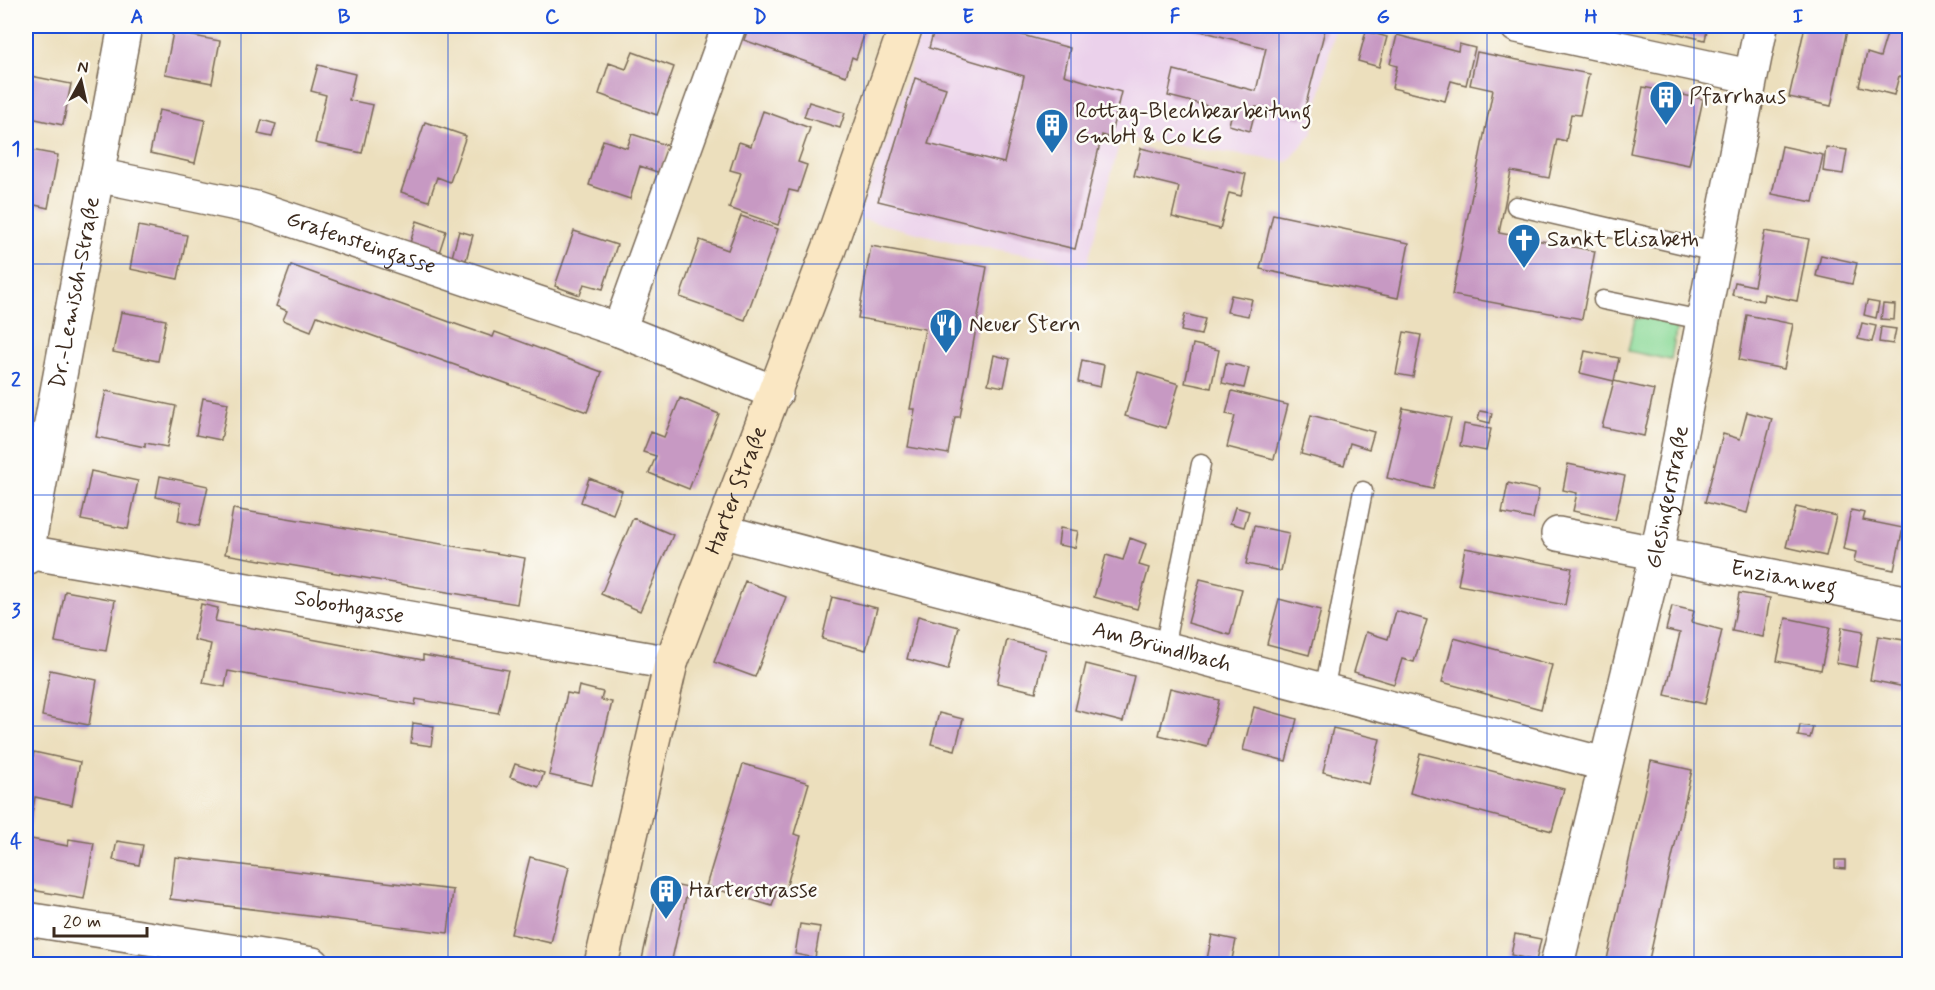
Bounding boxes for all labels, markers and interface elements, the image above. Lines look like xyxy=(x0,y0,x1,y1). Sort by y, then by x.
text: A xyxy=(130,4,144,31)
text: B xyxy=(338,4,351,31)
text: C xyxy=(545,4,560,31)
text: D xyxy=(753,4,767,31)
text: E xyxy=(962,4,974,31)
text: F xyxy=(1170,4,1181,31)
text: G xyxy=(1376,4,1390,31)
text: H xyxy=(1584,4,1598,31)
text: I xyxy=(1793,4,1803,31)
north arrow xyxy=(51,51,111,111)
text: N xyxy=(76,56,90,79)
building icon: Pfarrhaus xyxy=(1648,79,1684,126)
place label: Pfarrhaus xyxy=(1689,83,1786,111)
place label: Rottag-Blechbearbeitung GmbH & Co KG xyxy=(1075,98,1312,151)
building icon: Rottag-Blechbearbeitung GmbH & Co KG xyxy=(1034,107,1070,154)
text: 1 xyxy=(12,136,20,163)
street label: Dr.-Lemisch-Straße xyxy=(44,194,107,391)
street label: Grafensteingasse xyxy=(283,205,439,281)
church icon: Sankt Elisabeth xyxy=(1506,222,1542,269)
place label: Sankt Elisabeth xyxy=(1547,226,1699,254)
restaurant icon: Neuer Stern xyxy=(928,307,964,354)
place label: Neuer Stern xyxy=(969,311,1081,339)
text: 2 xyxy=(11,367,21,394)
street label: Harter Straße xyxy=(700,422,774,558)
street label: Glesingerstraße xyxy=(1640,423,1696,572)
street label: Enzianweg xyxy=(1728,554,1839,605)
street label: Sobothgasse xyxy=(292,584,406,631)
text: 3 xyxy=(11,598,21,625)
street label: Am Bründlbach xyxy=(1090,616,1234,679)
text: 4 xyxy=(10,829,22,856)
building icon: Harterstrasse xyxy=(648,873,684,920)
place label: Harterstrasse xyxy=(689,877,818,905)
scale bar xyxy=(54,900,147,938)
text: 20 m xyxy=(63,910,101,934)

